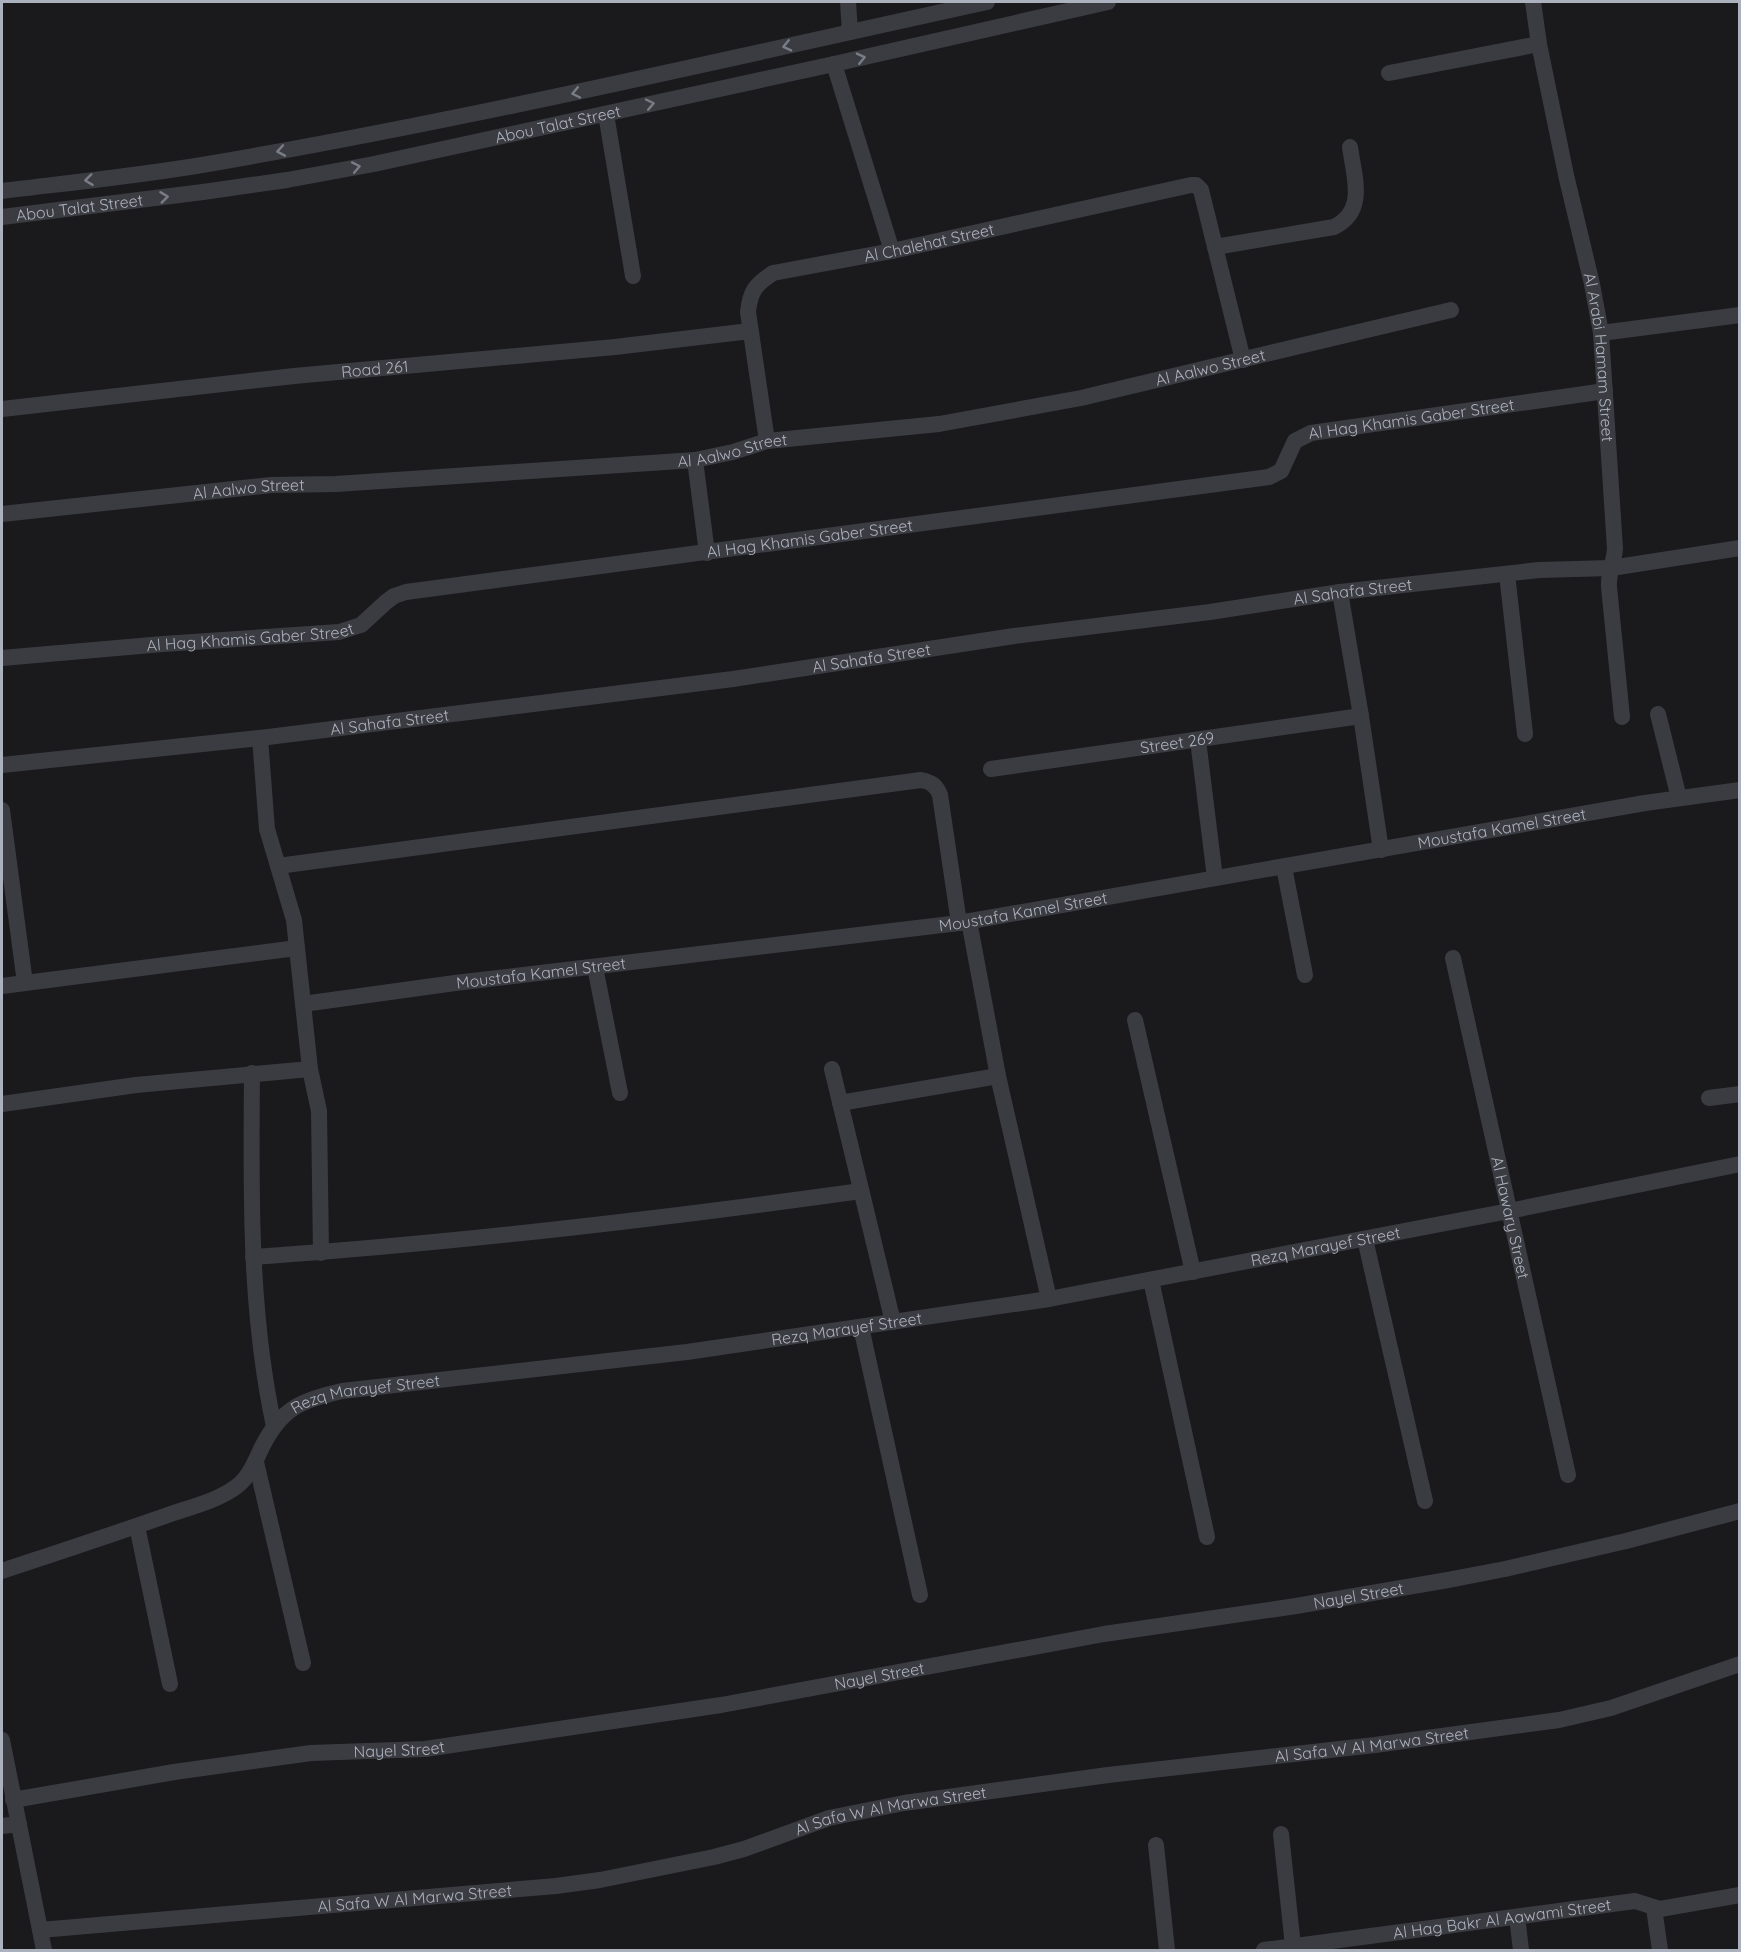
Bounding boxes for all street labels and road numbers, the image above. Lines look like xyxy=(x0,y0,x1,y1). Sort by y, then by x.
street label: Abou Talat Street xyxy=(493,101,623,147)
street label: Abou Talat Street xyxy=(15,190,144,225)
street label: Al Chalehat Street xyxy=(862,219,996,266)
street label: Al Arabi Hamam Street xyxy=(1580,271,1618,442)
street label: Al Aalwo Street xyxy=(1153,345,1267,390)
street label: Road 261 xyxy=(340,356,409,382)
street label: Al Hag Khamis Gaber Street xyxy=(1307,394,1515,443)
street label: Al Aalwo Street xyxy=(677,429,788,471)
street label: Al Aalwo Street xyxy=(192,474,305,503)
street label: Al Hag Khamis Gaber Street xyxy=(705,515,914,562)
street label: Al Sahafa Street xyxy=(1292,574,1413,609)
street label: Al Hag Khamis Gaber Street xyxy=(146,618,356,655)
street label: Al Sahafa Street xyxy=(811,639,932,677)
street label: Al Sahafa Street xyxy=(329,705,450,739)
street label: Street 269 xyxy=(1139,727,1215,758)
street label: Moustafa Kamel Street xyxy=(1416,804,1587,853)
street label: Moustafa Kamel Street xyxy=(938,887,1109,935)
street label: Moustafa Kamel Street xyxy=(455,953,627,993)
street label: Al Hawary Street xyxy=(1487,1155,1534,1281)
street label: Rezq Marayef Street xyxy=(1249,1222,1402,1270)
street label: Rezq Marayef Street xyxy=(770,1308,923,1350)
street label: Rezq Marayef Street xyxy=(287,1370,441,1418)
street label: Nayel Street xyxy=(1312,1578,1405,1613)
street label: Nayel Street xyxy=(833,1658,926,1694)
street label: Al Safa W Al Marwa Street xyxy=(1274,1722,1470,1766)
street label: Nayel Street xyxy=(353,1736,446,1761)
street label: Al Safa W Al Marwa Street xyxy=(792,1782,988,1840)
street label: Al Safa W Al Marwa Street xyxy=(317,1880,513,1916)
street label: Al Hag Bakr Al Aawami Street xyxy=(1392,1894,1612,1943)

